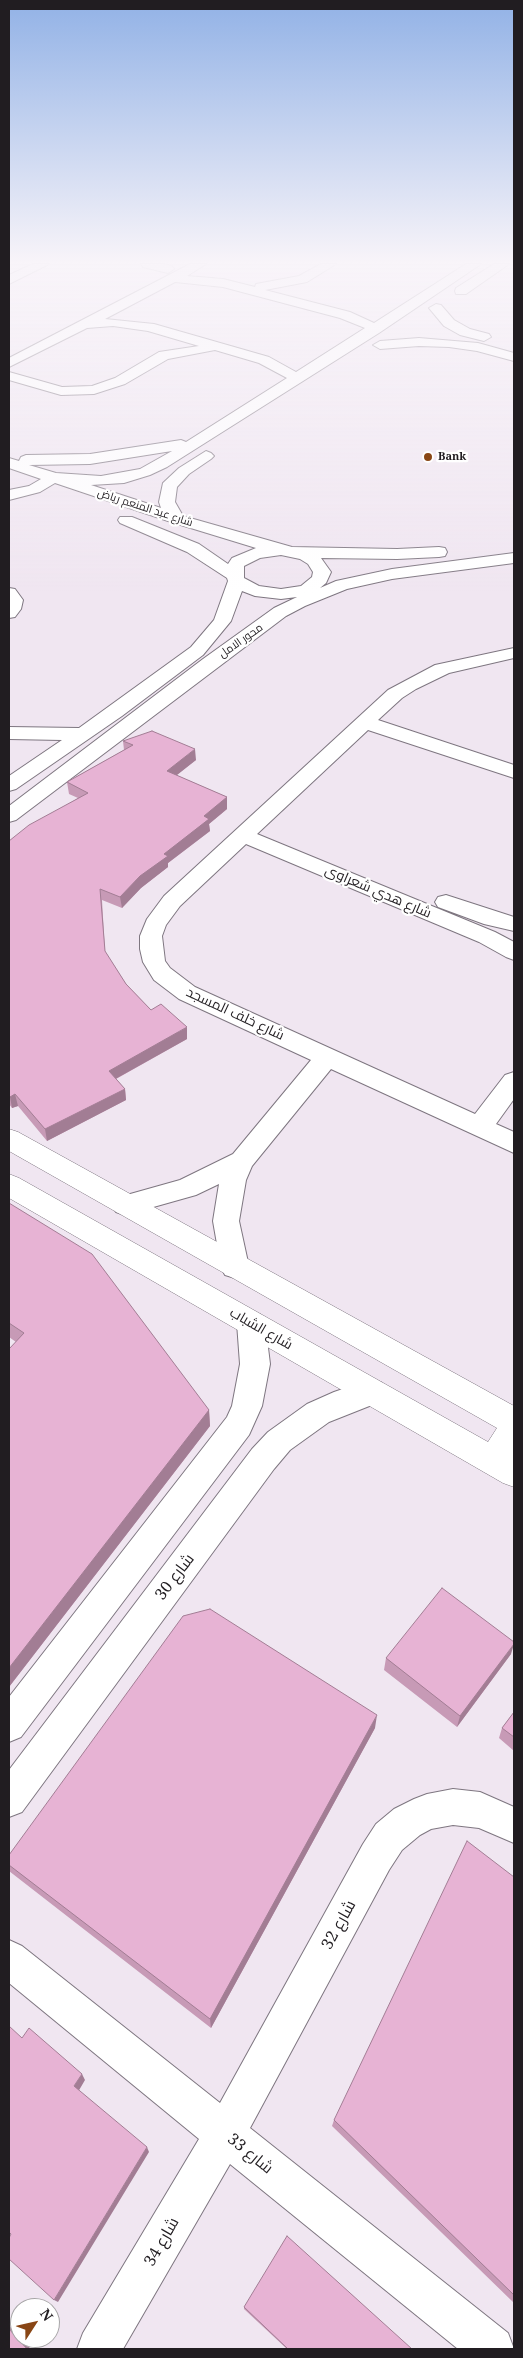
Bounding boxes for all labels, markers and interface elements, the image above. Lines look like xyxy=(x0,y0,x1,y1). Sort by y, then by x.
place label: Bank xyxy=(438,450,466,464)
marker: Bank xyxy=(422,451,434,463)
street label: شارع عبد المنعم رياض xyxy=(96,486,194,530)
street label: محور الامل xyxy=(216,621,266,661)
street label: شارع هدي شعراوى xyxy=(322,862,434,922)
street label: شارع خلف المسجد xyxy=(183,984,287,1044)
street label: شارع الشباب xyxy=(227,1304,295,1354)
street label: شارع 30 xyxy=(151,1550,199,1604)
street label: شارع 32 xyxy=(318,1897,360,1953)
street label: شارع 33 xyxy=(223,2130,277,2178)
street label: شارع 34 xyxy=(140,2214,184,2270)
north arrow xyxy=(10,2298,60,2348)
text: N xyxy=(36,2305,58,2325)

